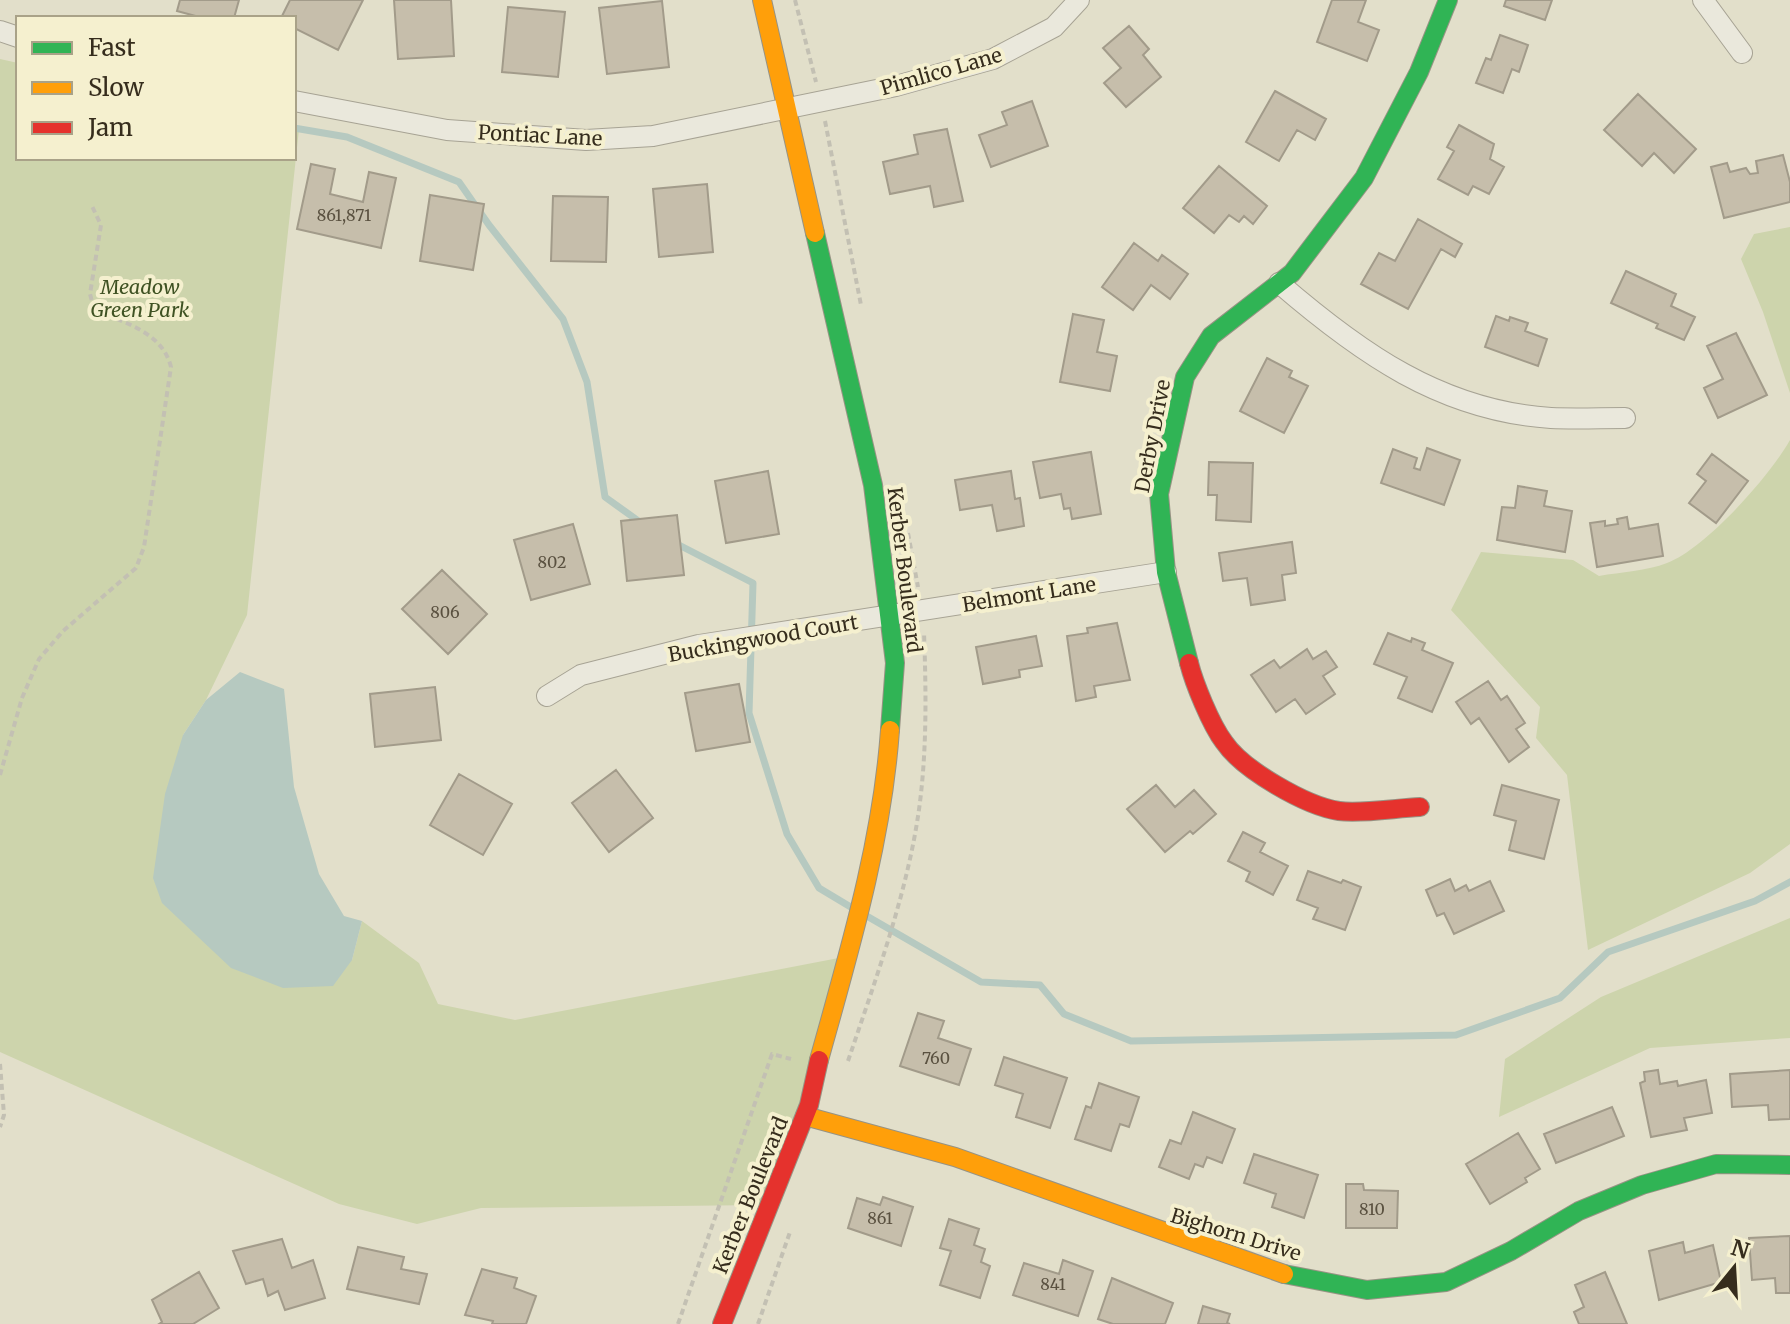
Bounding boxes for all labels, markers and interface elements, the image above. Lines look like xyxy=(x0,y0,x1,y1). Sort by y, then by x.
legend xyxy=(16,16,296,160)
text: Fast xyxy=(88,32,136,63)
street label: Pimlico Lane xyxy=(877,42,1005,100)
text: Slow xyxy=(88,72,144,103)
text: Jam xyxy=(87,112,133,143)
street label: Pontiac Lane xyxy=(477,119,603,151)
house number: 861,871 xyxy=(317,205,371,225)
park label: Meadow Green Park xyxy=(90,274,190,322)
street label: Derby Drive xyxy=(1129,377,1175,495)
street label: Kerber Boulevard xyxy=(882,486,928,654)
house number: 802 xyxy=(538,552,566,572)
street label: Belmont Lane xyxy=(960,571,1098,617)
house number: 806 xyxy=(430,602,460,622)
street label: Buckingwood Court xyxy=(666,609,860,667)
house number: 760 xyxy=(922,1048,950,1068)
street label: Kerber Boulevard xyxy=(707,1113,793,1277)
house number: 810 xyxy=(1359,1199,1385,1219)
street label: Bighorn Drive xyxy=(1168,1202,1304,1266)
house number: 861 xyxy=(867,1208,893,1228)
north arrow xyxy=(1694,1228,1774,1308)
text: N xyxy=(1728,1233,1753,1265)
house number: 841 xyxy=(1040,1274,1066,1294)

